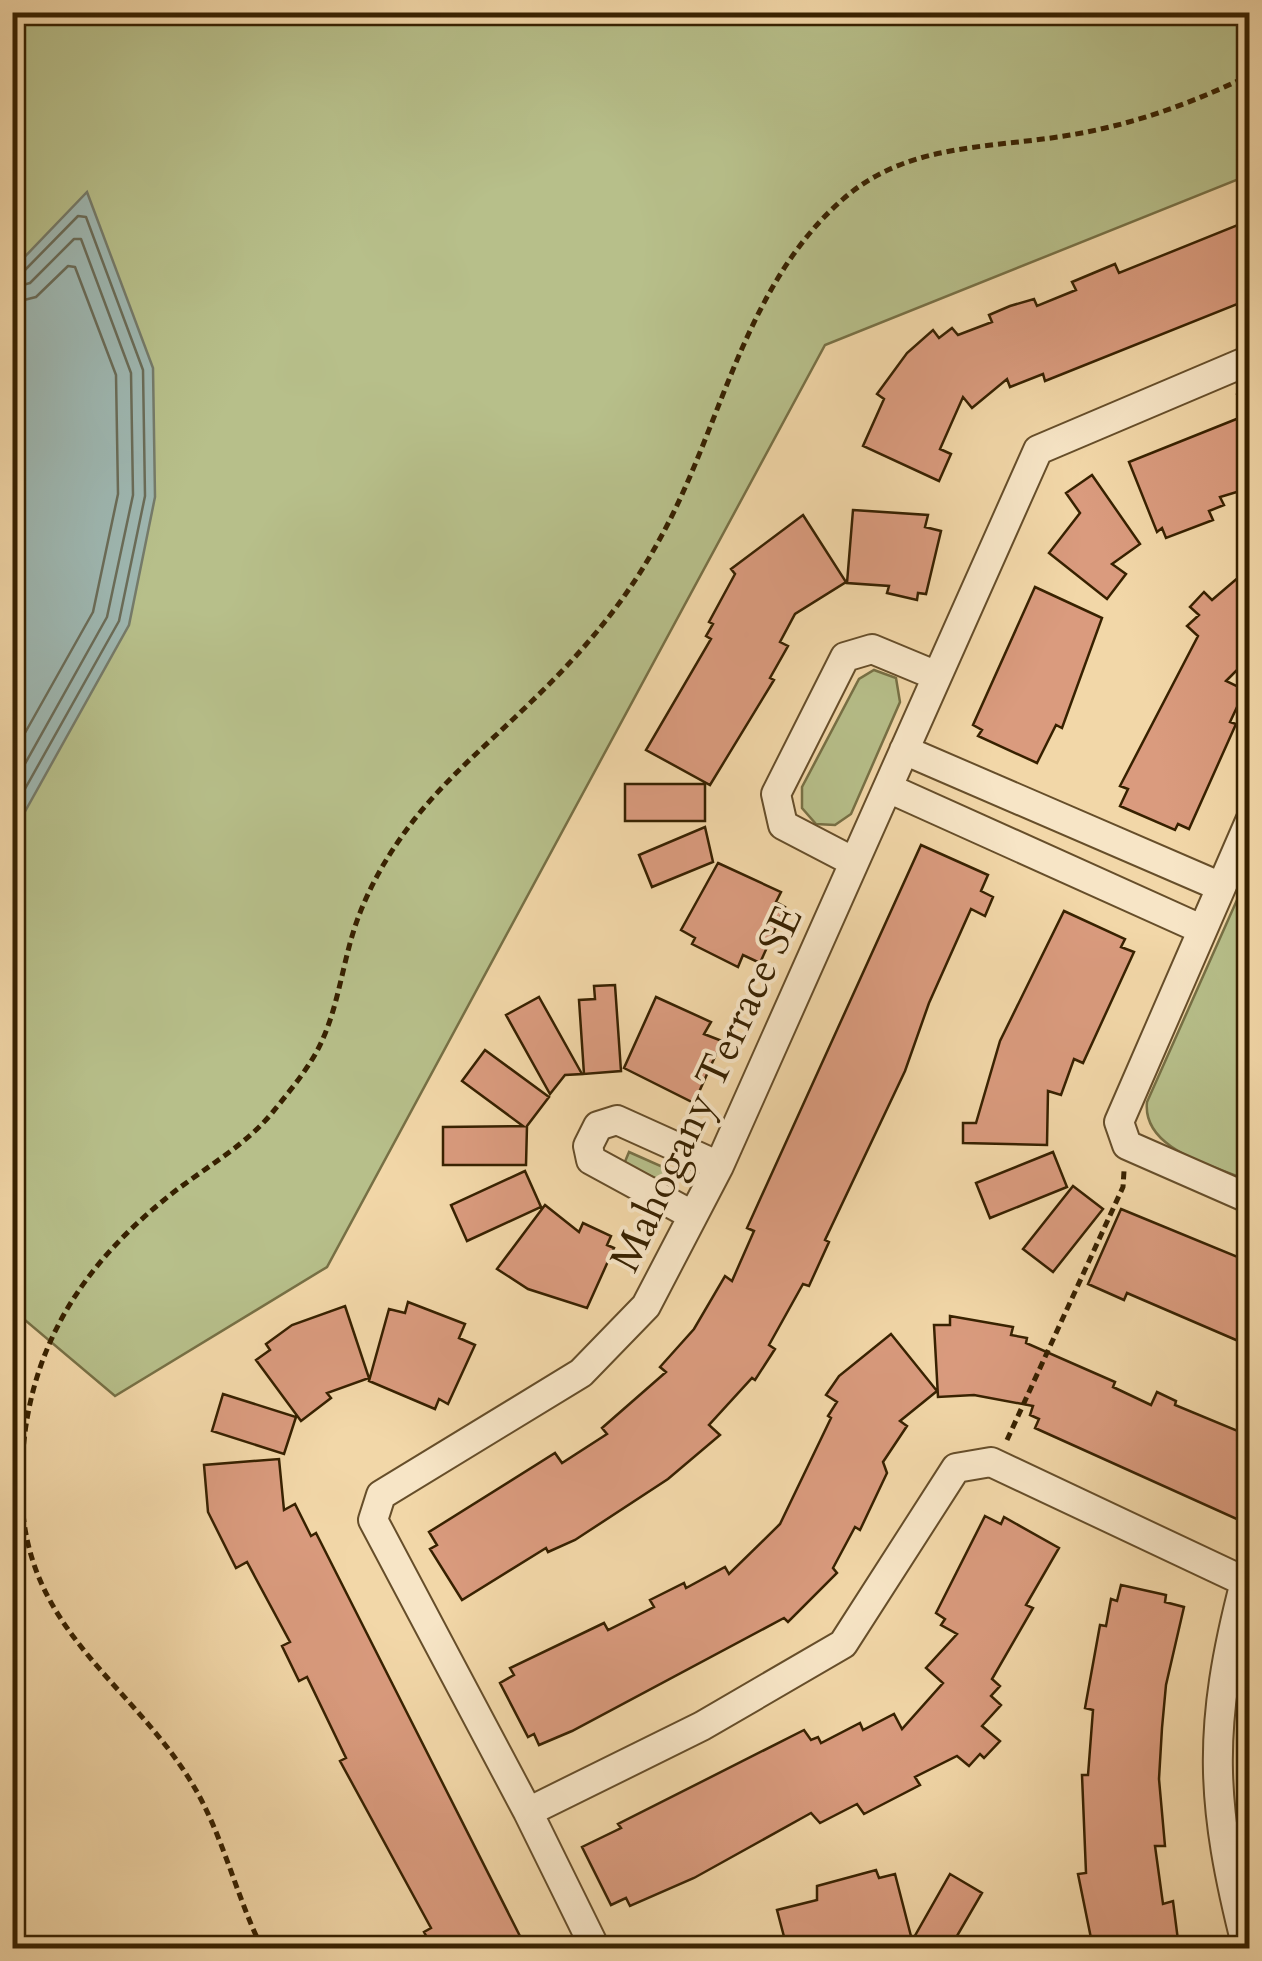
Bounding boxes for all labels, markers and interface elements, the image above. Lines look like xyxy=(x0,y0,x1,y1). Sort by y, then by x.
street label: Mahogany Terrace SE xyxy=(597,896,816,1281)

